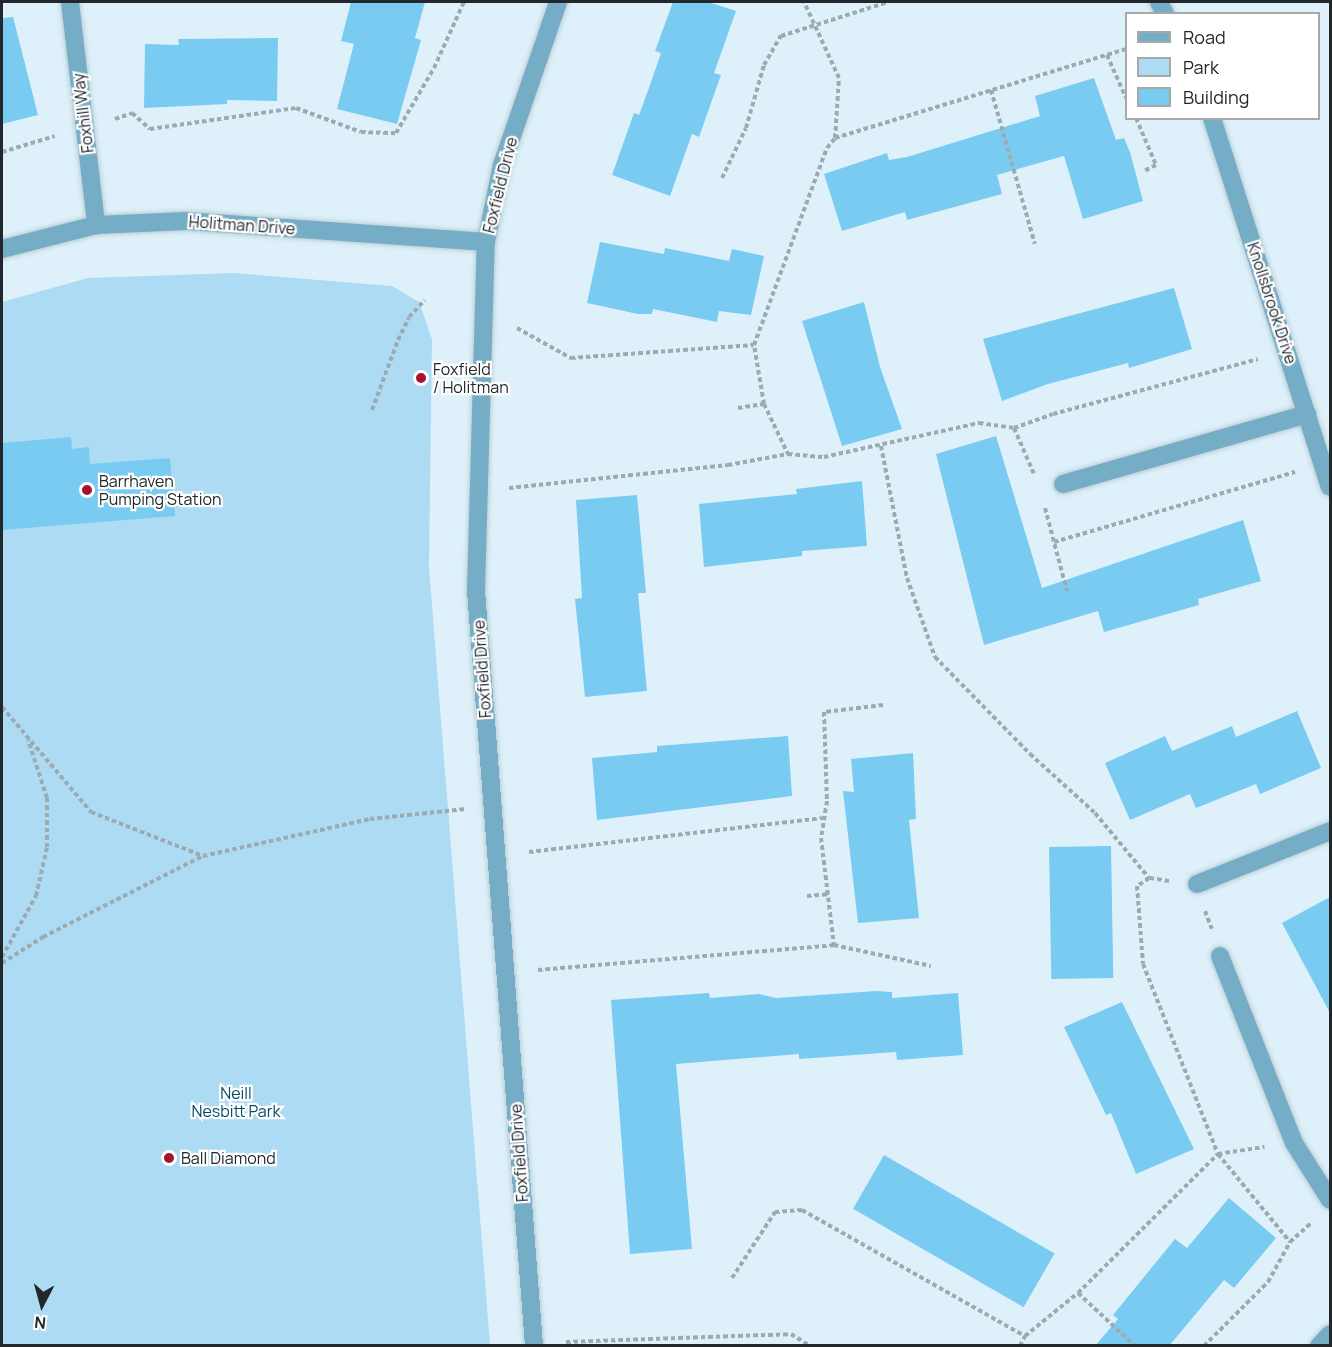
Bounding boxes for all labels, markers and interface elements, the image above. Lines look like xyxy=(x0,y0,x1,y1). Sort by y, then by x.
legend xyxy=(1125,12,1320,120)
text: Road xyxy=(1183,25,1226,49)
text: Park xyxy=(1183,55,1219,79)
street label: Foxhill Way xyxy=(69,72,97,154)
text: Building xyxy=(1183,85,1249,109)
street label: Foxfield Drive xyxy=(479,135,521,235)
street label: Holitman Drive xyxy=(188,212,296,238)
street label: Knollsbrook Drive xyxy=(1243,240,1301,366)
place label: Foxfield / Holitman xyxy=(433,359,509,397)
marker: Foxfield / Holitman xyxy=(414,371,428,385)
place label: Barrhaven Pumping Station xyxy=(99,471,221,509)
marker: Barrhaven Pumping Station xyxy=(80,483,94,497)
street label: Foxfield Drive xyxy=(469,619,495,719)
park label: Neill Nesbitt Park xyxy=(192,1083,280,1121)
street label: Foxfield Drive xyxy=(506,1103,532,1203)
place label: Ball Diamond xyxy=(181,1148,276,1168)
marker: Ball Diamond xyxy=(162,1151,176,1165)
north arrow xyxy=(12,1275,72,1335)
text: N xyxy=(33,1311,47,1334)

